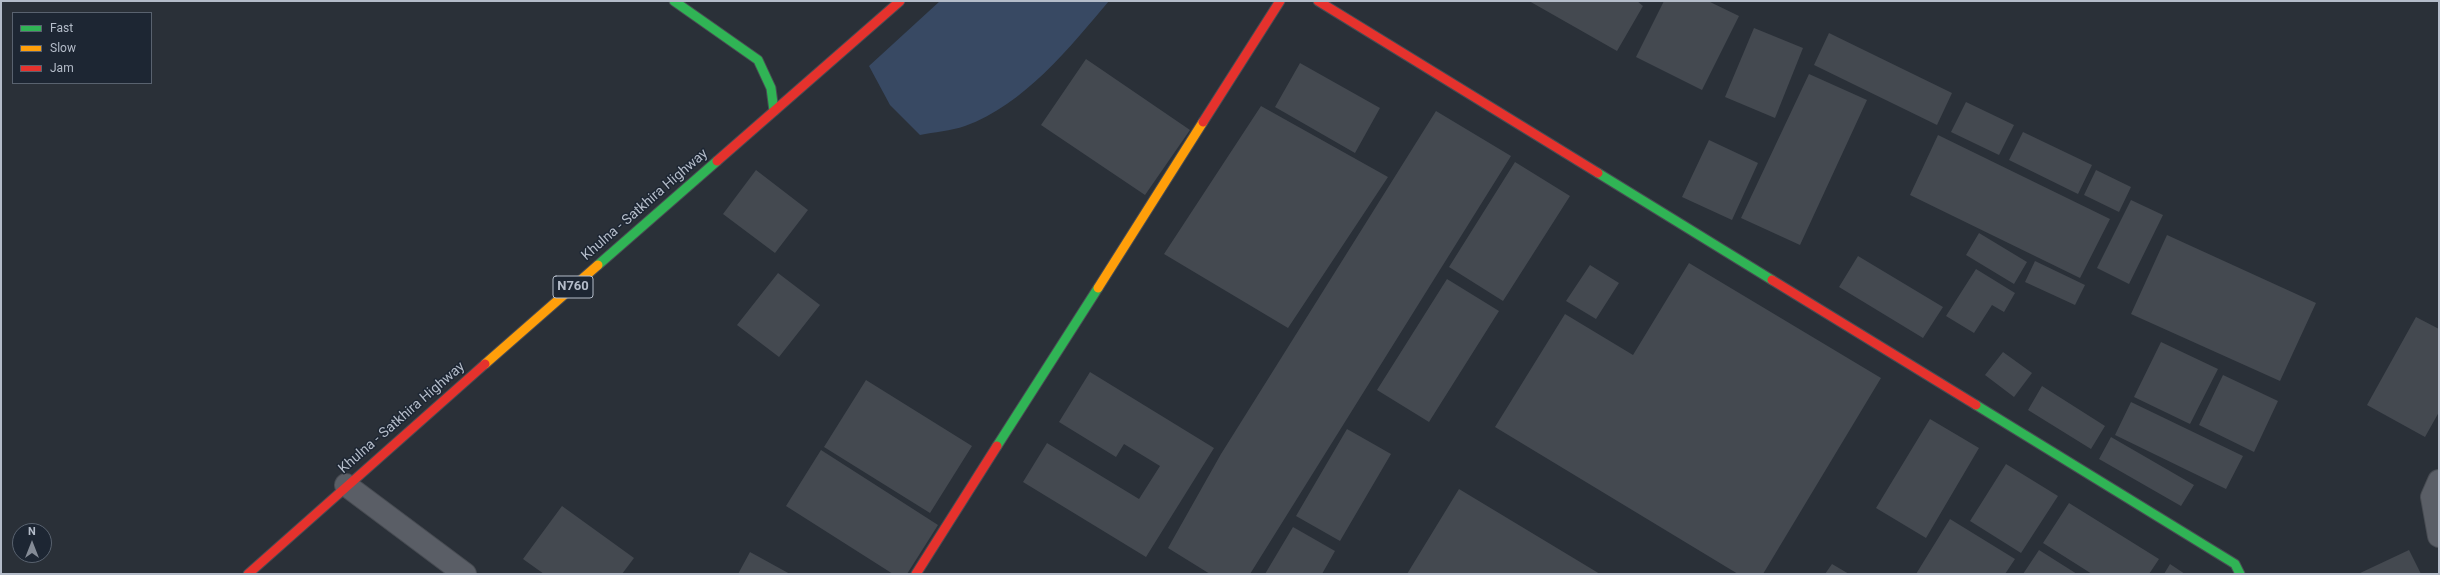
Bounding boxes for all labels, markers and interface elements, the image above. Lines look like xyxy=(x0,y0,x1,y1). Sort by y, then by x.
legend xyxy=(12,12,152,84)
text: Fast xyxy=(50,21,73,35)
text: Slow xyxy=(50,41,76,55)
text: Jam xyxy=(50,61,74,75)
street label: Khulna - Satkhira Highway xyxy=(578,146,712,264)
road number: N760 xyxy=(553,276,593,298)
street label: Khulna - Satkhira Highway xyxy=(335,359,469,477)
north arrow xyxy=(12,523,52,563)
text: N xyxy=(28,525,36,538)

